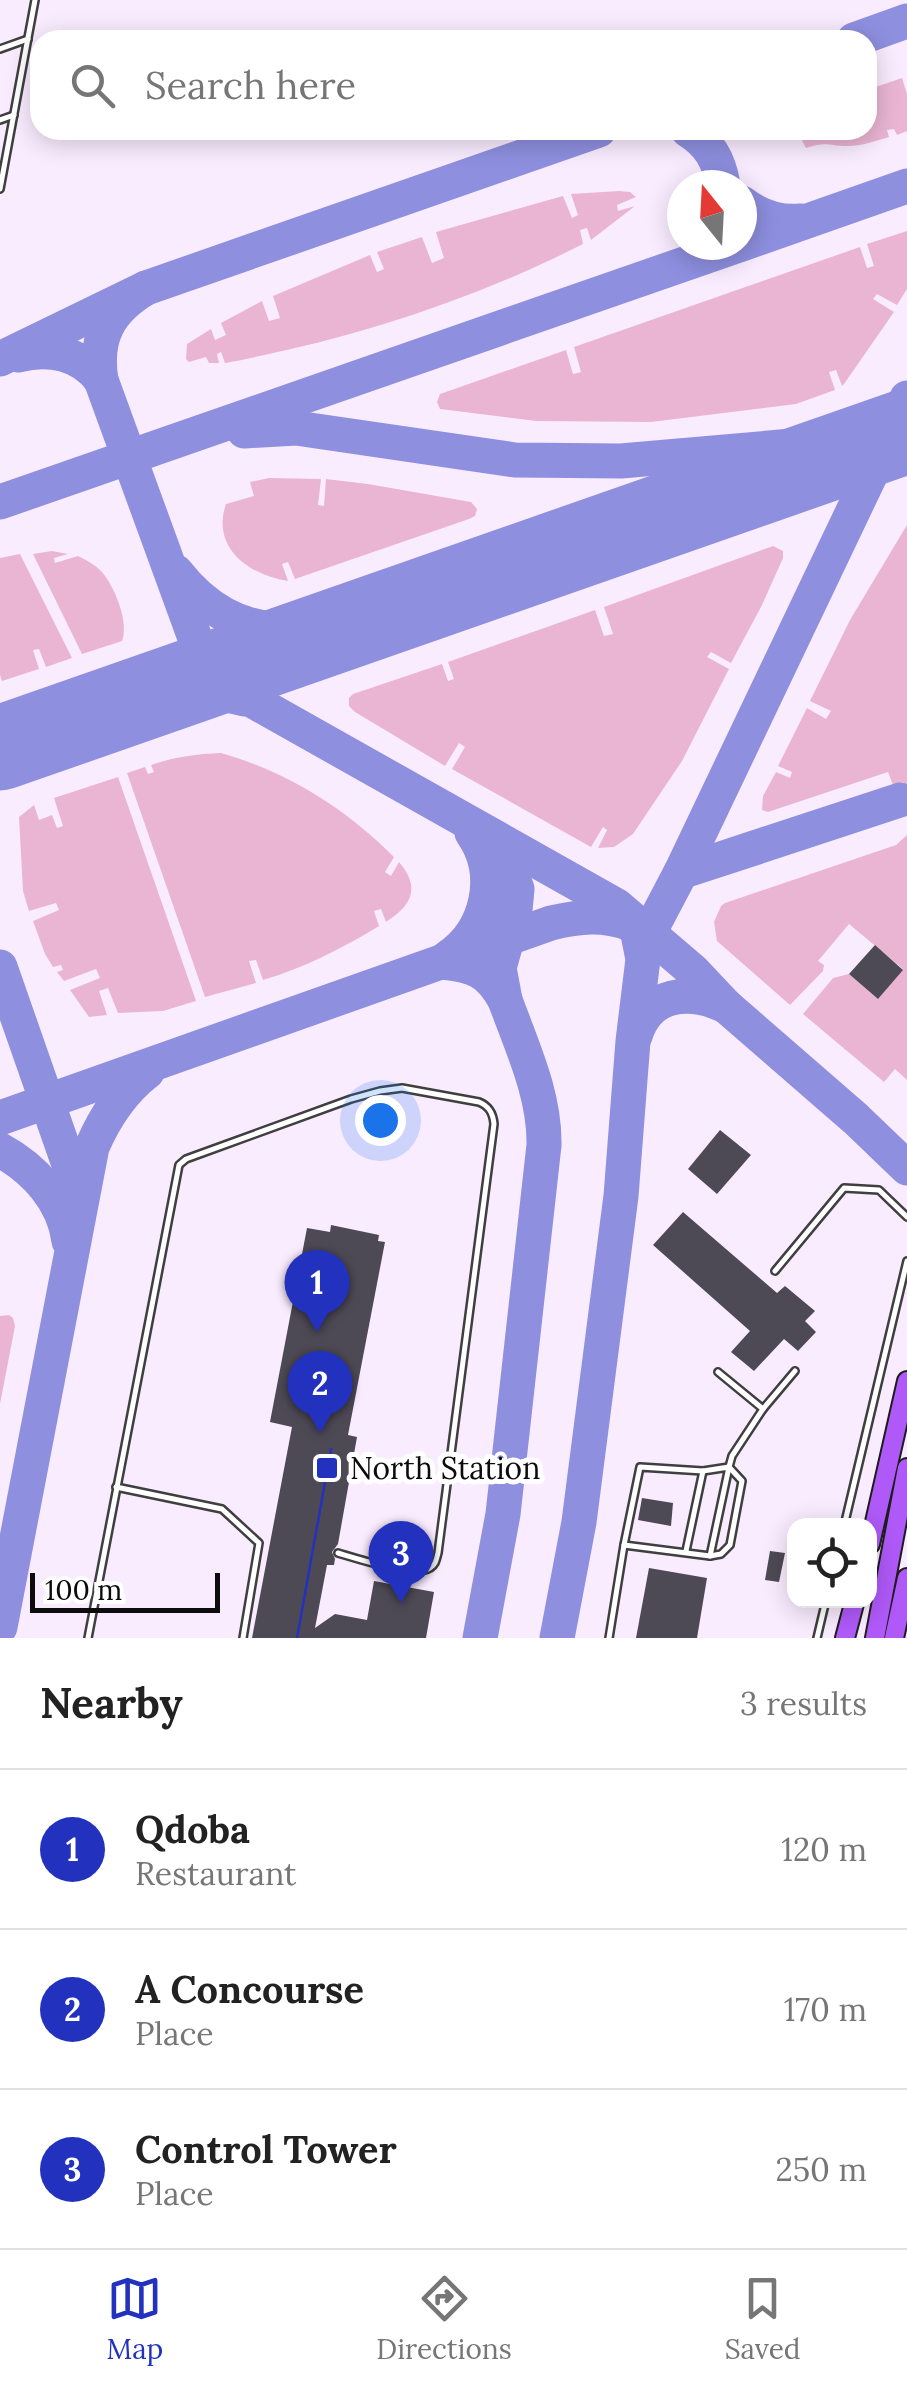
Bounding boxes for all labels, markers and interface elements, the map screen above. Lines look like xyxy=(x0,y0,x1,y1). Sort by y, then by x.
search box xyxy=(30,30,877,140)
icon: search xyxy=(65,58,120,113)
text: Search here xyxy=(145,61,356,109)
north arrow xyxy=(667,170,757,260)
your location xyxy=(355,1095,406,1146)
pin: 1 xyxy=(284,1250,350,1332)
pin: 2 xyxy=(288,1350,352,1433)
place label: North Station xyxy=(350,1449,540,1487)
marker: North Station xyxy=(314,1455,340,1481)
map controls xyxy=(787,1518,877,1608)
button: locate xyxy=(787,1518,877,1608)
pin: 3 xyxy=(368,1520,434,1603)
scale bar xyxy=(30,1568,220,1612)
text: 100 m xyxy=(45,1572,122,1608)
text: Nearby xyxy=(40,1676,183,1730)
text: 3 results xyxy=(740,1683,867,1724)
text: Qdoba xyxy=(135,1805,250,1853)
text: 1 xyxy=(66,1829,79,1870)
text: 120 m xyxy=(781,1829,867,1870)
text: Restaurant xyxy=(135,1853,297,1894)
text: A Concourse xyxy=(135,1965,364,2013)
text: 2 xyxy=(64,1989,81,2030)
text: 170 m xyxy=(784,1989,867,2030)
text: Place xyxy=(135,2013,214,2054)
text: Control Tower xyxy=(135,2125,397,2173)
text: 3 xyxy=(64,2149,81,2190)
text: 250 m xyxy=(775,2149,867,2190)
text: Place xyxy=(135,2173,214,2214)
tab: Map xyxy=(106,2271,163,2367)
tab: Directions xyxy=(376,2271,512,2367)
tab: Saved xyxy=(725,2271,801,2367)

